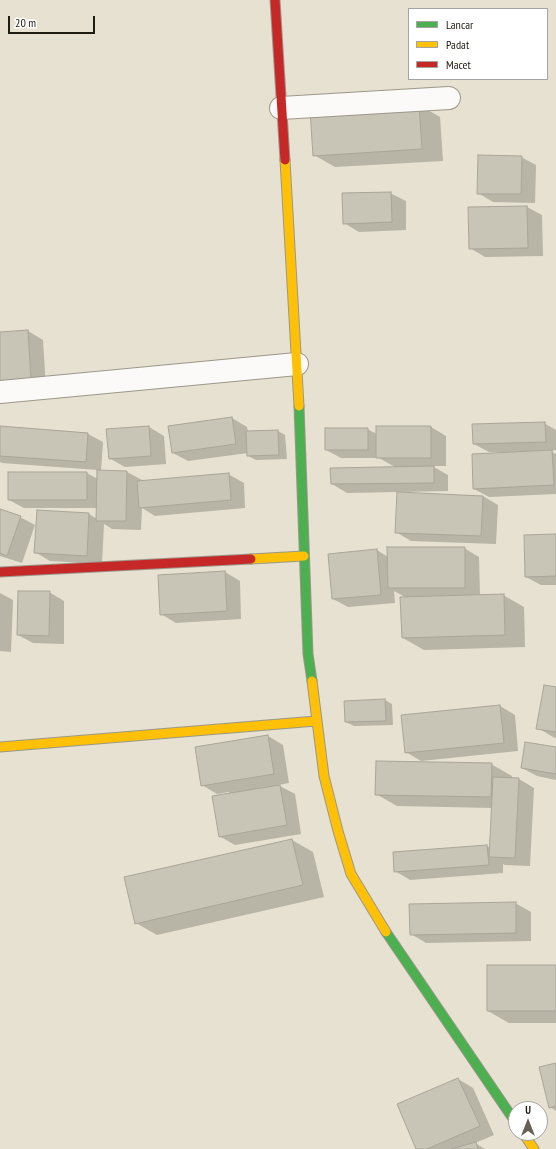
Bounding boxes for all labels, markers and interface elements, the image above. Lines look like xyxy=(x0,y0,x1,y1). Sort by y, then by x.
scale bar xyxy=(10,8,97,34)
legend xyxy=(408,8,548,80)
text: 20 m xyxy=(15,15,36,30)
text: Lancar xyxy=(446,17,473,32)
text: Padat xyxy=(446,37,469,52)
text: Macet xyxy=(446,57,471,72)
north arrow xyxy=(508,1101,548,1141)
text: U xyxy=(525,1103,531,1117)

